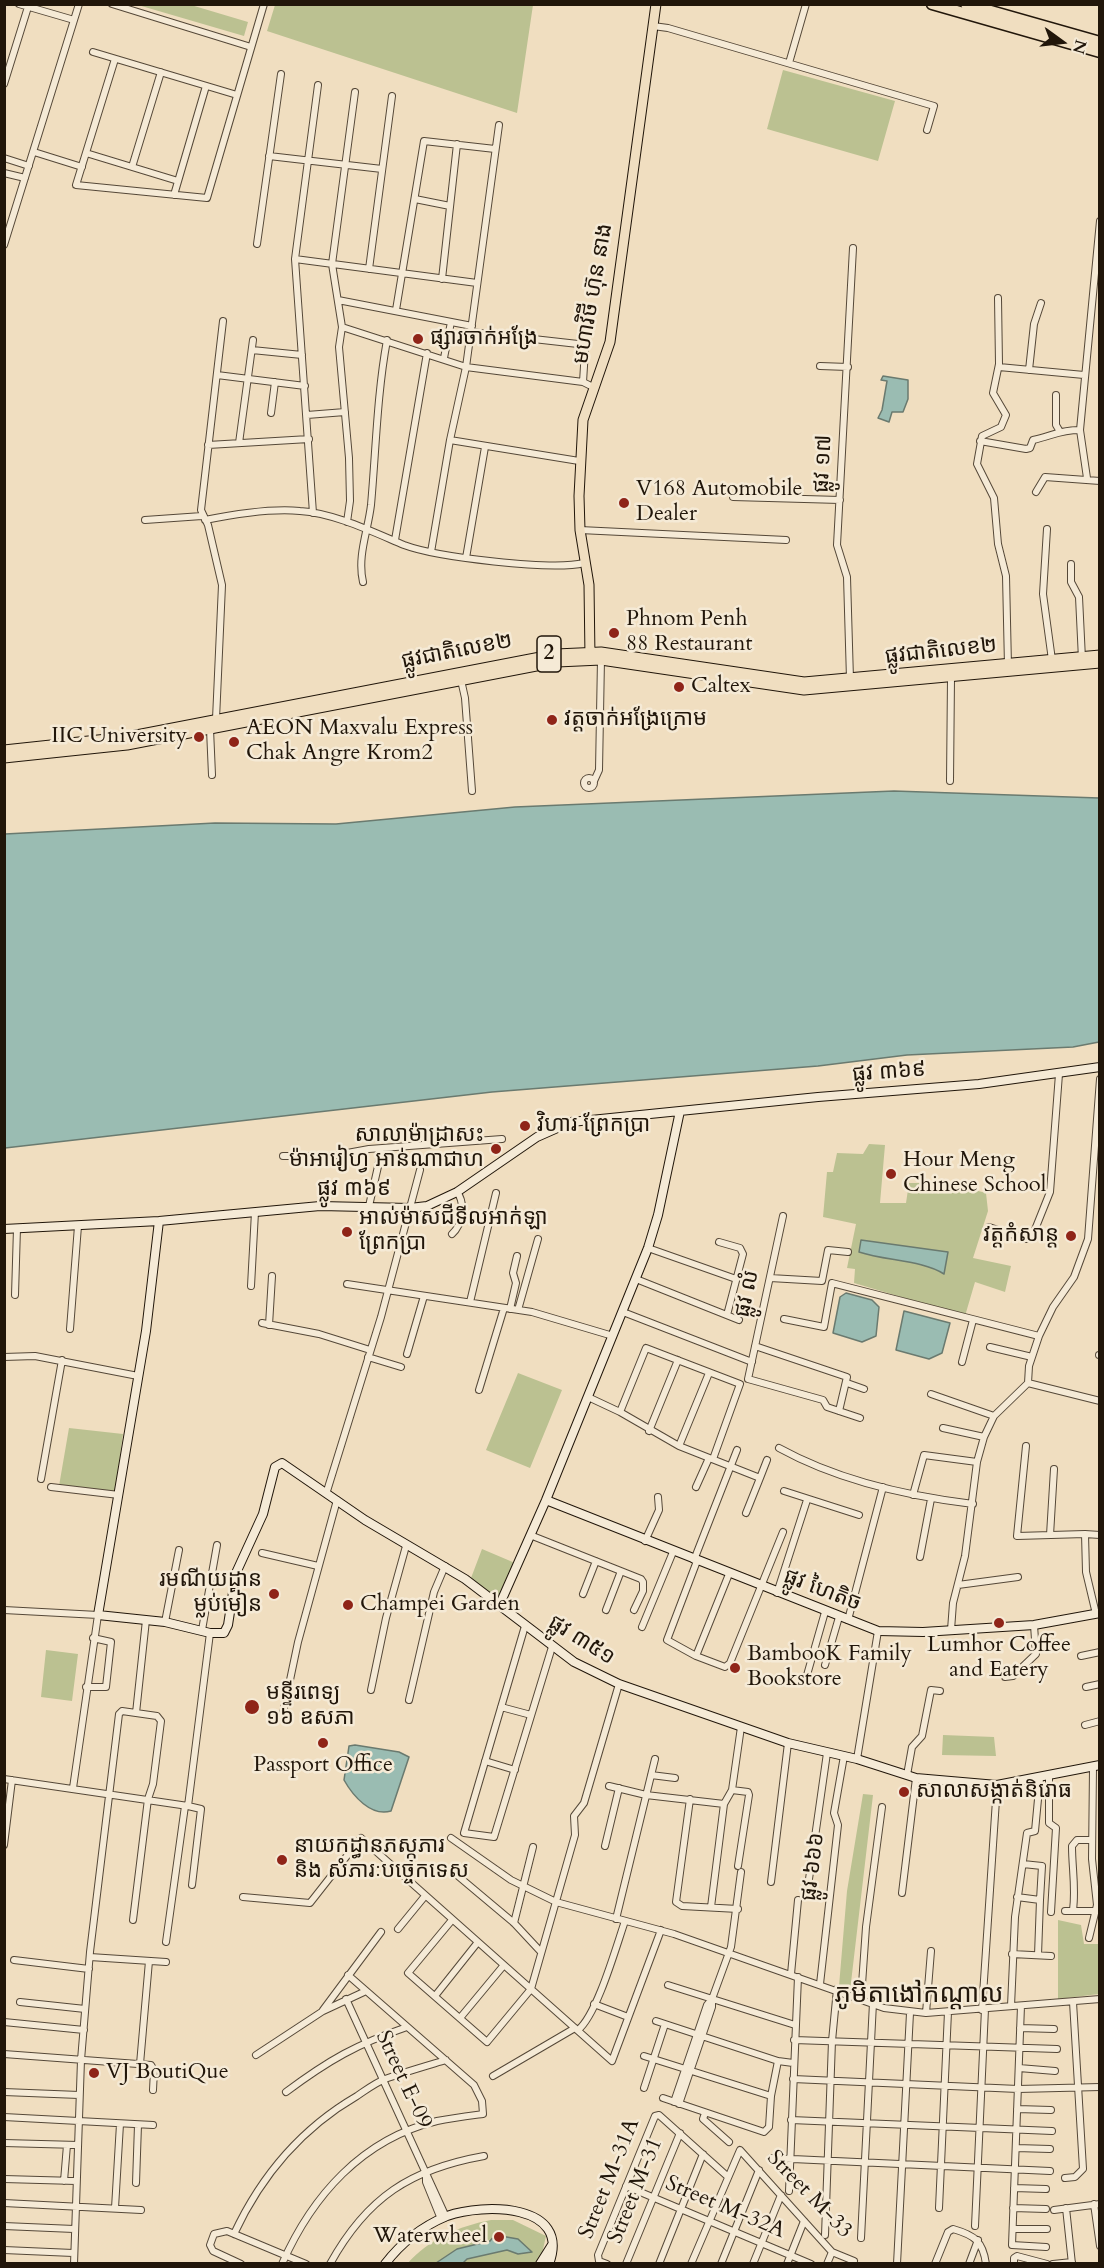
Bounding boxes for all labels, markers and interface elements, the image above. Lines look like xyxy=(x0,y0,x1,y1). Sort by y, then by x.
north arrow xyxy=(1032,12,1092,72)
text: N xyxy=(1067,37,1092,56)
street label: មហាវិថី ហ៊ុន នាង xyxy=(569,222,619,366)
place label: ផ្សារចាក់អង្រែ xyxy=(430,326,538,352)
marker: ផ្សារចាក់អង្រែ xyxy=(411,332,425,346)
street label: ផ្លូវ ១៧ xyxy=(809,434,839,494)
place label: V168 Automobile Dealer xyxy=(636,477,803,528)
marker: V168 Automobile Dealer xyxy=(617,496,631,510)
place label: Phnom Penh 88 Restaurant xyxy=(626,607,753,658)
marker: Phnom Penh 88 Restaurant xyxy=(607,626,621,640)
street label: ផ្លូវជាតិលេខ២ xyxy=(399,628,515,676)
street label: ផ្លូវជាតិលេខ២ xyxy=(884,633,998,671)
road number: 2 xyxy=(537,636,561,672)
place label: Caltex xyxy=(691,674,751,700)
marker: Caltex xyxy=(672,680,686,694)
place label: វត្តចាក់អង្រែក្រោម xyxy=(564,707,707,733)
marker: វត្តចាក់អង្រែក្រោម xyxy=(545,713,559,727)
place label: AEON Maxvalu Express Chak Angre Krom2 xyxy=(246,716,473,768)
place label: IIC University xyxy=(51,724,187,750)
marker: IIC University xyxy=(192,730,206,744)
marker: AEON Maxvalu Express Chak Angre Krom2 xyxy=(227,735,241,749)
street label: ផ្លូវ ៣៦៩ xyxy=(851,1057,927,1089)
place label: វិហារ ព្រែកប្រា xyxy=(537,1113,650,1139)
marker: វិហារ ព្រែកប្រា xyxy=(518,1119,532,1133)
place label: សាលាម៉ាដ្រាសះ ម៉ាអារៀហ្វ អាន់ណាជាហ xyxy=(289,1123,484,1174)
marker: សាលាម៉ាដ្រាសះ ម៉ាអារៀហ្វ អាន់ណាជាហ xyxy=(489,1142,503,1156)
place label: Hour Meng Chinese School xyxy=(903,1148,1046,1200)
marker: Hour Meng Chinese School xyxy=(884,1167,898,1181)
street label: ផ្លូវ ៣៦៩ xyxy=(317,1177,391,1203)
place label: អាល់ម៉ាសជីទីលអាក់ឡា ព្រែកប្រា xyxy=(359,1206,548,1258)
place label: វត្តកំសាន្ត xyxy=(983,1223,1059,1249)
marker: អាល់ម៉ាសជីទីលអាក់ឡា ព្រែកប្រា xyxy=(340,1225,354,1239)
marker: វត្តកំសាន្ត xyxy=(1064,1229,1078,1243)
street label: ផ្លូវ លំ xyxy=(730,1268,766,1320)
street label: ផ្លូវ ហៃតិច xyxy=(779,1564,865,1618)
place label: រមណីយដ្ឋាន ម្លប់មៀន xyxy=(159,1568,262,1620)
marker: រមណីយដ្ឋាន ម្លប់មៀន xyxy=(267,1587,281,1601)
place label: Champei Garden xyxy=(360,1592,520,1618)
marker: Champei Garden xyxy=(341,1598,355,1612)
street label: ផ្លូវ ៣៥១ xyxy=(543,1610,619,1672)
marker: Lumhor Coffee and Eatery xyxy=(992,1616,1006,1630)
place label: Lumhor Coffee and Eatery xyxy=(927,1633,1071,1684)
place label: BambooK Family Bookstore xyxy=(747,1642,912,1694)
marker: BambooK Family Bookstore xyxy=(728,1661,742,1675)
place label: មន្ទីរពេទ្យ ១៦ ឧសភា xyxy=(266,1681,355,1732)
marker: មន្ទីរពេទ្យ ១៦ ឧសភា xyxy=(243,1698,261,1716)
marker: Passport Office xyxy=(316,1736,330,1750)
place label: Passport Office xyxy=(253,1753,393,1779)
place label: សាលាសង្កាត់និរោធ xyxy=(916,1779,1072,1805)
marker: សាលាសង្កាត់និរោធ xyxy=(897,1785,911,1799)
street label: ផ្លូវ ៦៦៦ xyxy=(797,1831,831,1903)
place label: នាយកដ្ធានភស្កុភារ និង សំភារៈបច្ចេកទេស xyxy=(294,1834,469,1886)
marker: នាយកដ្ធានភស្កុភារ និង សំភារៈបច្ចេកទេស xyxy=(275,1853,289,1867)
district label: ភូមិតាងៅកណ្តាល xyxy=(835,1980,1003,2012)
street label: Street E-09 xyxy=(369,2027,437,2133)
place label: VJ BoutiQue xyxy=(106,2060,229,2086)
marker: VJ BoutiQue xyxy=(87,2066,101,2080)
street label: Street M-31A xyxy=(574,2115,646,2243)
street label: Street M-31 xyxy=(603,2134,669,2248)
street label: Street M-33 xyxy=(761,2146,857,2244)
street label: Street M-32A xyxy=(661,2171,789,2245)
place label: Waterwheel xyxy=(373,2224,487,2250)
marker: Waterwheel xyxy=(492,2230,506,2244)

